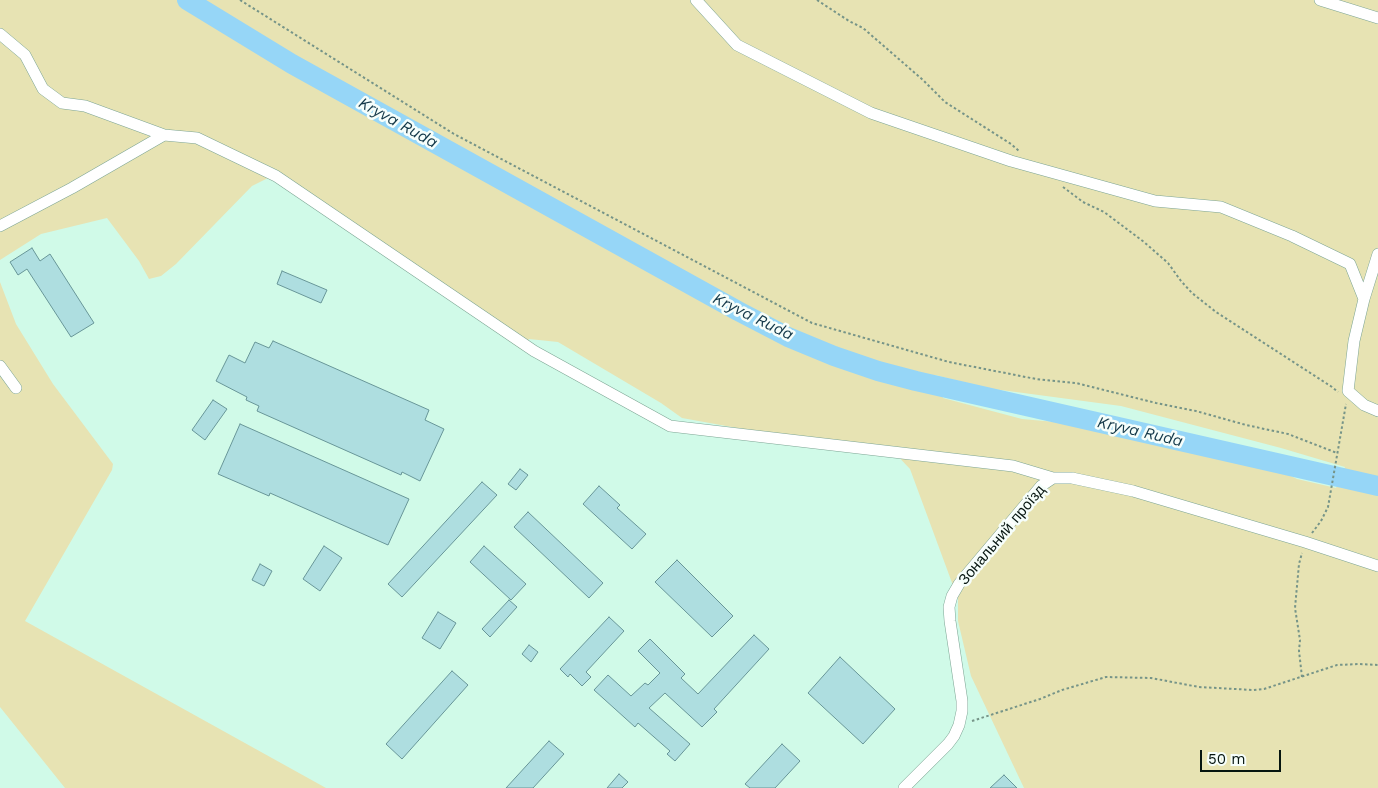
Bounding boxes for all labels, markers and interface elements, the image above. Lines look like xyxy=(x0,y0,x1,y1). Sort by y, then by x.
water label: Kryva Ruda xyxy=(355,93,441,153)
water label: Kryva Ruda xyxy=(710,289,796,345)
water label: Kryva Ruda xyxy=(1095,413,1185,451)
street label: Зональний проїзд xyxy=(955,481,1049,589)
scale bar xyxy=(1203,740,1284,772)
text: 50 m xyxy=(1208,750,1245,768)

